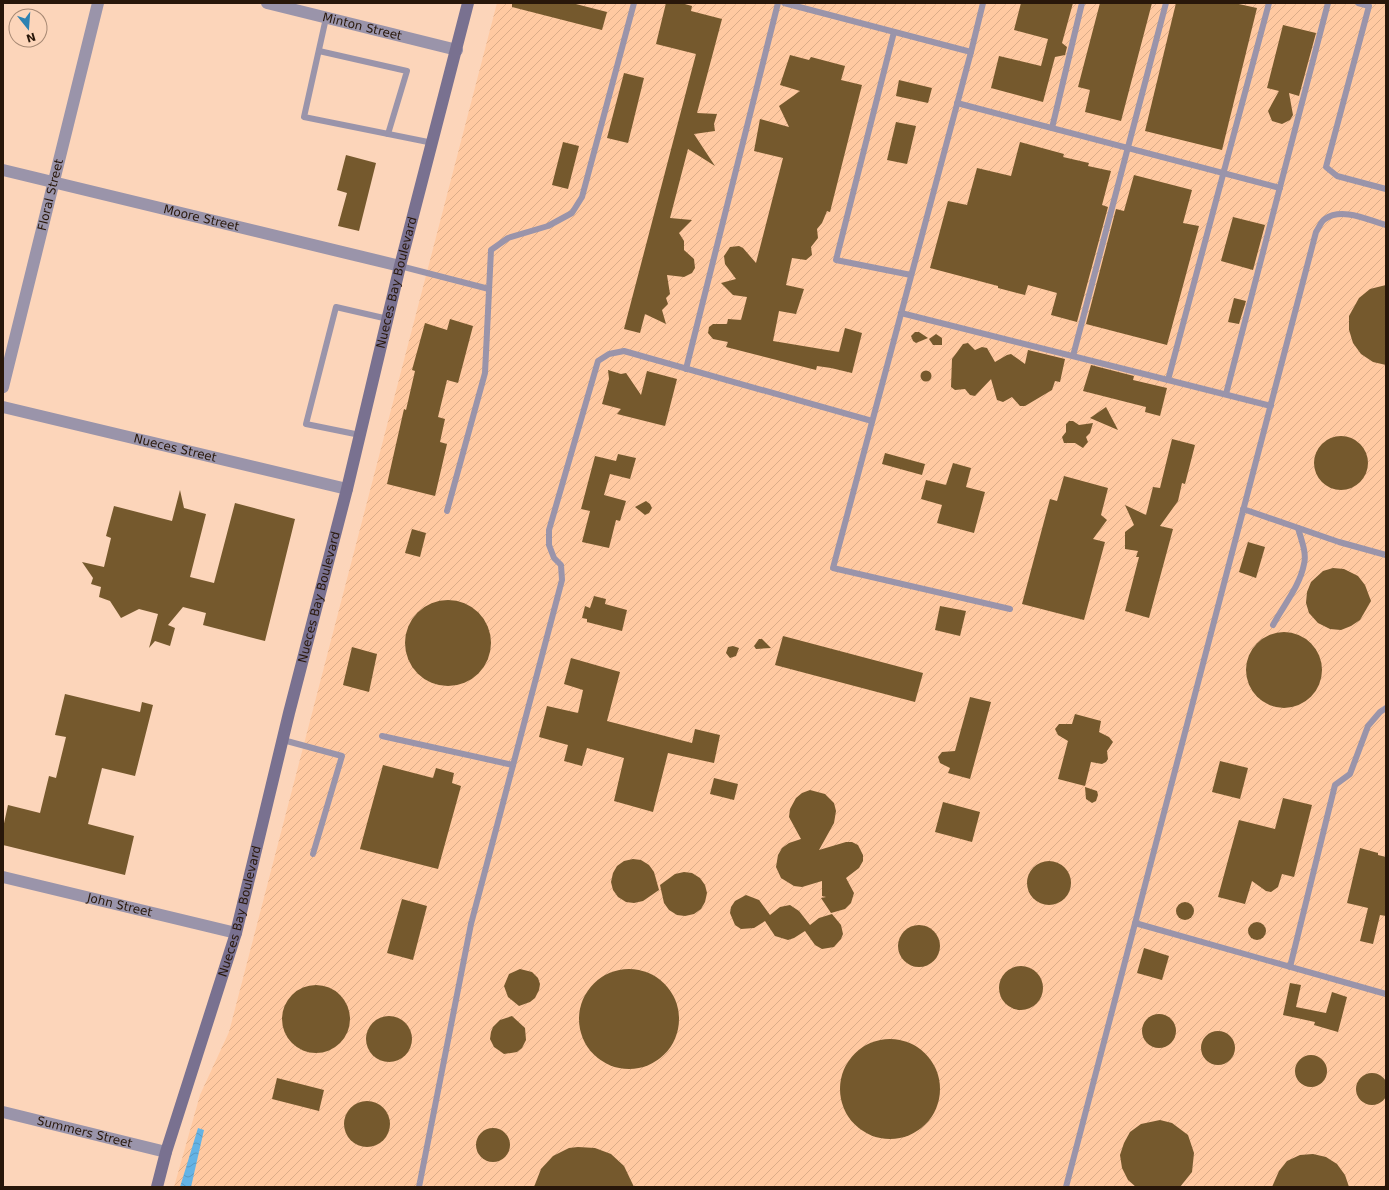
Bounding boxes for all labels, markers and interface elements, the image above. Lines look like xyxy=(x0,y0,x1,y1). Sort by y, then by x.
north arrow xyxy=(8,8,48,48)
street label: Minton Street xyxy=(321,10,404,43)
text: N xyxy=(24,30,37,45)
street label: Floral Street xyxy=(35,157,66,232)
street label: Moore Street xyxy=(162,202,241,234)
street label: Nueces Bay Boulevard xyxy=(374,215,419,350)
street label: Nueces Street xyxy=(132,431,218,465)
street label: Nueces Bay Boulevard xyxy=(295,530,343,664)
street label: Nueces Bay Boulevard xyxy=(215,844,264,979)
street label: John Street xyxy=(85,890,154,920)
street label: Summers Street xyxy=(36,1114,134,1151)

